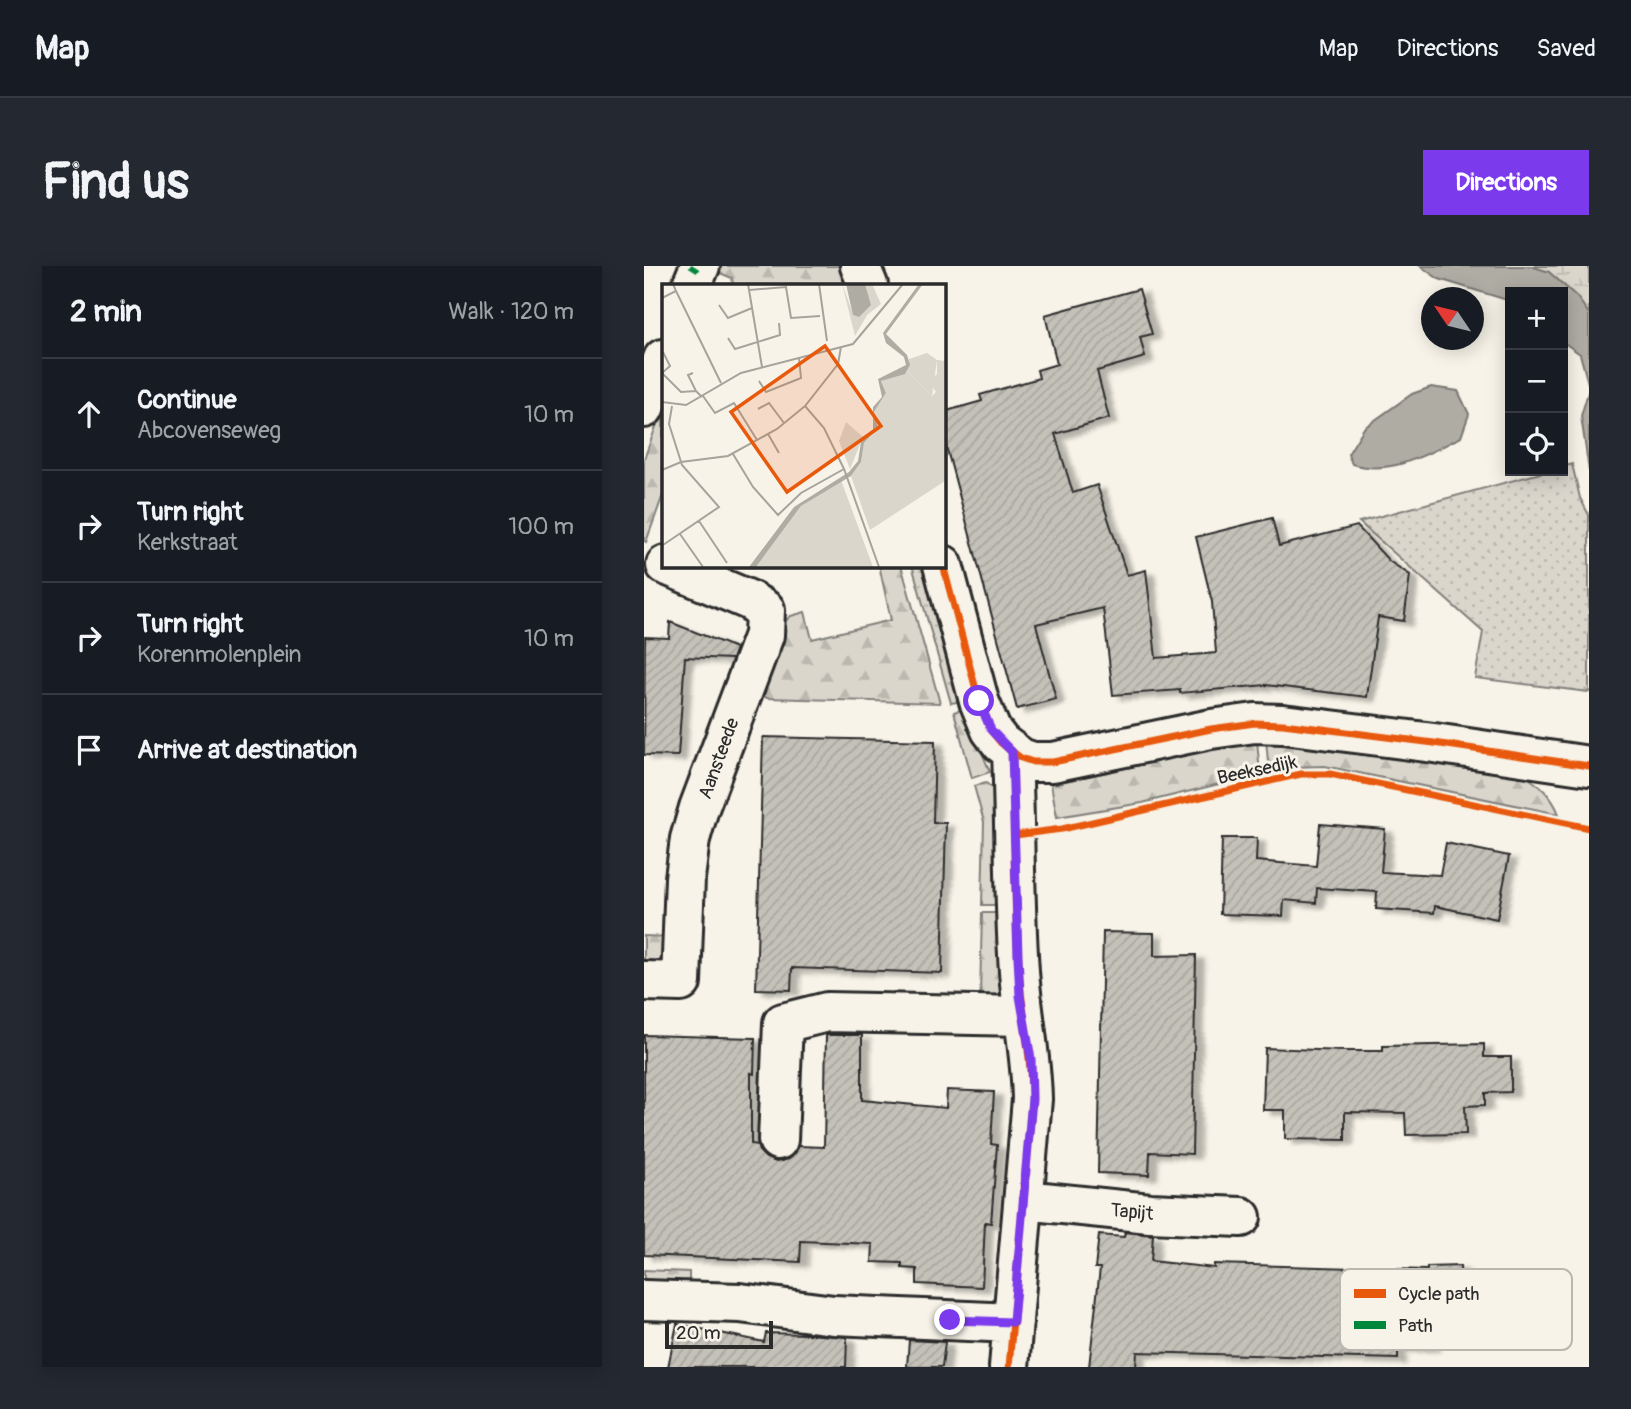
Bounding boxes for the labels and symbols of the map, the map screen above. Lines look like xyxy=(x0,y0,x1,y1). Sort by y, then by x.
inset map xyxy=(662,284,945,567)
north arrow xyxy=(1421,287,1484,350)
route start xyxy=(963,685,994,716)
street label: Aansteede xyxy=(693,714,745,802)
street label: Beeksedijk xyxy=(1215,750,1299,790)
street label: Tapijt xyxy=(1109,1198,1155,1226)
legend xyxy=(1340,1269,1572,1350)
text: Cycle path xyxy=(1398,1282,1479,1306)
route end xyxy=(934,1304,965,1335)
text: Path xyxy=(1398,1314,1433,1338)
scale bar xyxy=(665,1318,774,1350)

